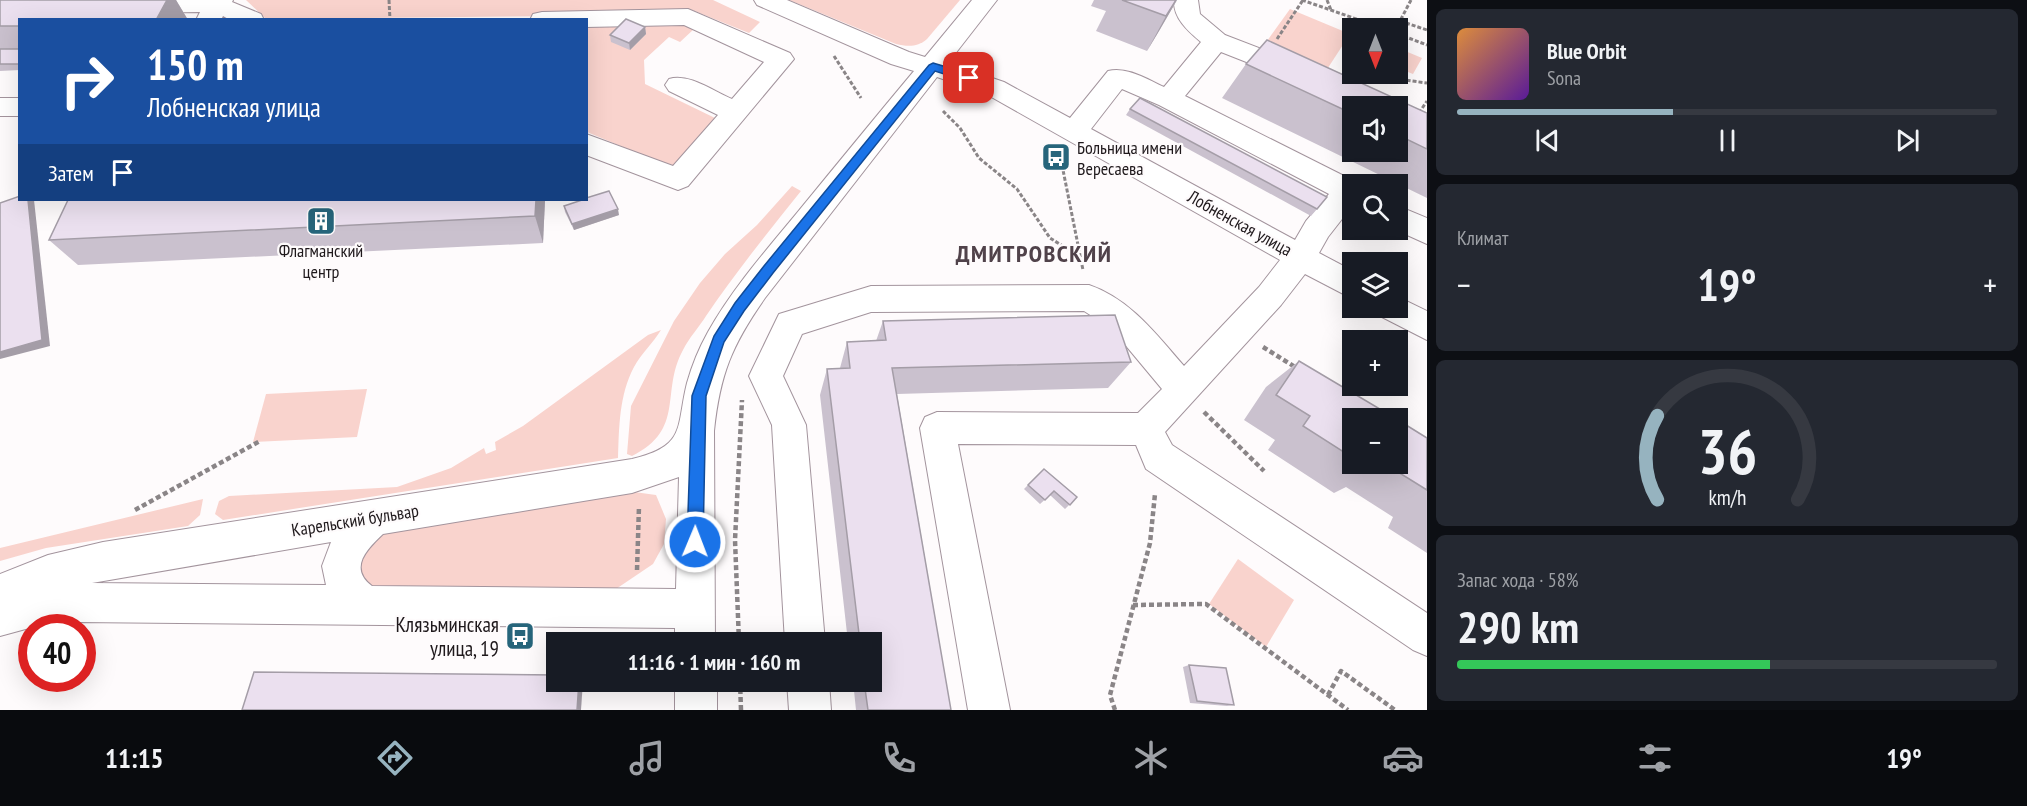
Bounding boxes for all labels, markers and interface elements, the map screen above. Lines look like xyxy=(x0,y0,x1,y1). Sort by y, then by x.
north arrow xyxy=(1342,18,1408,84)
map controls xyxy=(1342,18,1408,474)
text: 150 m xyxy=(147,37,244,92)
text: Blue Orbit xyxy=(1547,37,1626,65)
icon: right xyxy=(48,42,126,120)
pin xyxy=(943,52,994,103)
icon: arrive xyxy=(952,61,985,94)
text: Sona xyxy=(1547,65,1581,91)
text: Лобненская улица xyxy=(147,90,321,124)
button: sound xyxy=(1342,96,1408,162)
icon: previous xyxy=(1531,124,1564,157)
icon: pause xyxy=(1711,124,1744,157)
icon: next xyxy=(1891,124,1924,157)
place label: Больница имени Вересаева xyxy=(1077,136,1182,180)
bus stop icon: Больница имени Вересаева xyxy=(1040,141,1072,173)
icon: arrive xyxy=(106,156,139,189)
text: Затем xyxy=(48,159,94,187)
button: search xyxy=(1342,174,1408,240)
street label: Лобненская улица xyxy=(1183,184,1296,261)
building icon: Флагманский центр xyxy=(305,205,337,237)
text: Климат xyxy=(1457,225,1508,251)
district label: ДМИТРОВСКИЙ xyxy=(956,238,1112,269)
place label: Флагманский центр xyxy=(279,239,363,283)
button: layers xyxy=(1342,252,1408,318)
text: 19° xyxy=(1697,255,1757,313)
text: − xyxy=(1457,263,1471,306)
text: + xyxy=(1983,263,1997,306)
button: + xyxy=(1342,330,1408,396)
button: − xyxy=(1342,408,1408,474)
text: 36 xyxy=(1697,410,1757,491)
text: km/h xyxy=(1708,483,1746,511)
street label: Карельский бульвар xyxy=(290,499,420,541)
position arrow xyxy=(663,510,727,574)
text: Запас хода · 58% xyxy=(1457,567,1578,593)
text: 290 km xyxy=(1457,597,1579,655)
place label: Клязьминская улица, 19 xyxy=(395,611,499,662)
speed limit sign: 40 xyxy=(18,614,96,692)
bus stop icon: Клязьминская улица, 19 xyxy=(504,620,536,652)
text: 11:16 · 1 мин · 160 m xyxy=(628,648,800,676)
icon: directions xyxy=(374,737,416,779)
icon: music xyxy=(626,737,668,779)
icon: phone xyxy=(878,737,920,779)
icon: climate xyxy=(1130,737,1172,779)
icon: car xyxy=(1382,737,1424,779)
icon: filters xyxy=(1634,737,1676,779)
text: 11:15 xyxy=(105,741,163,775)
text: 19° xyxy=(1886,741,1922,775)

